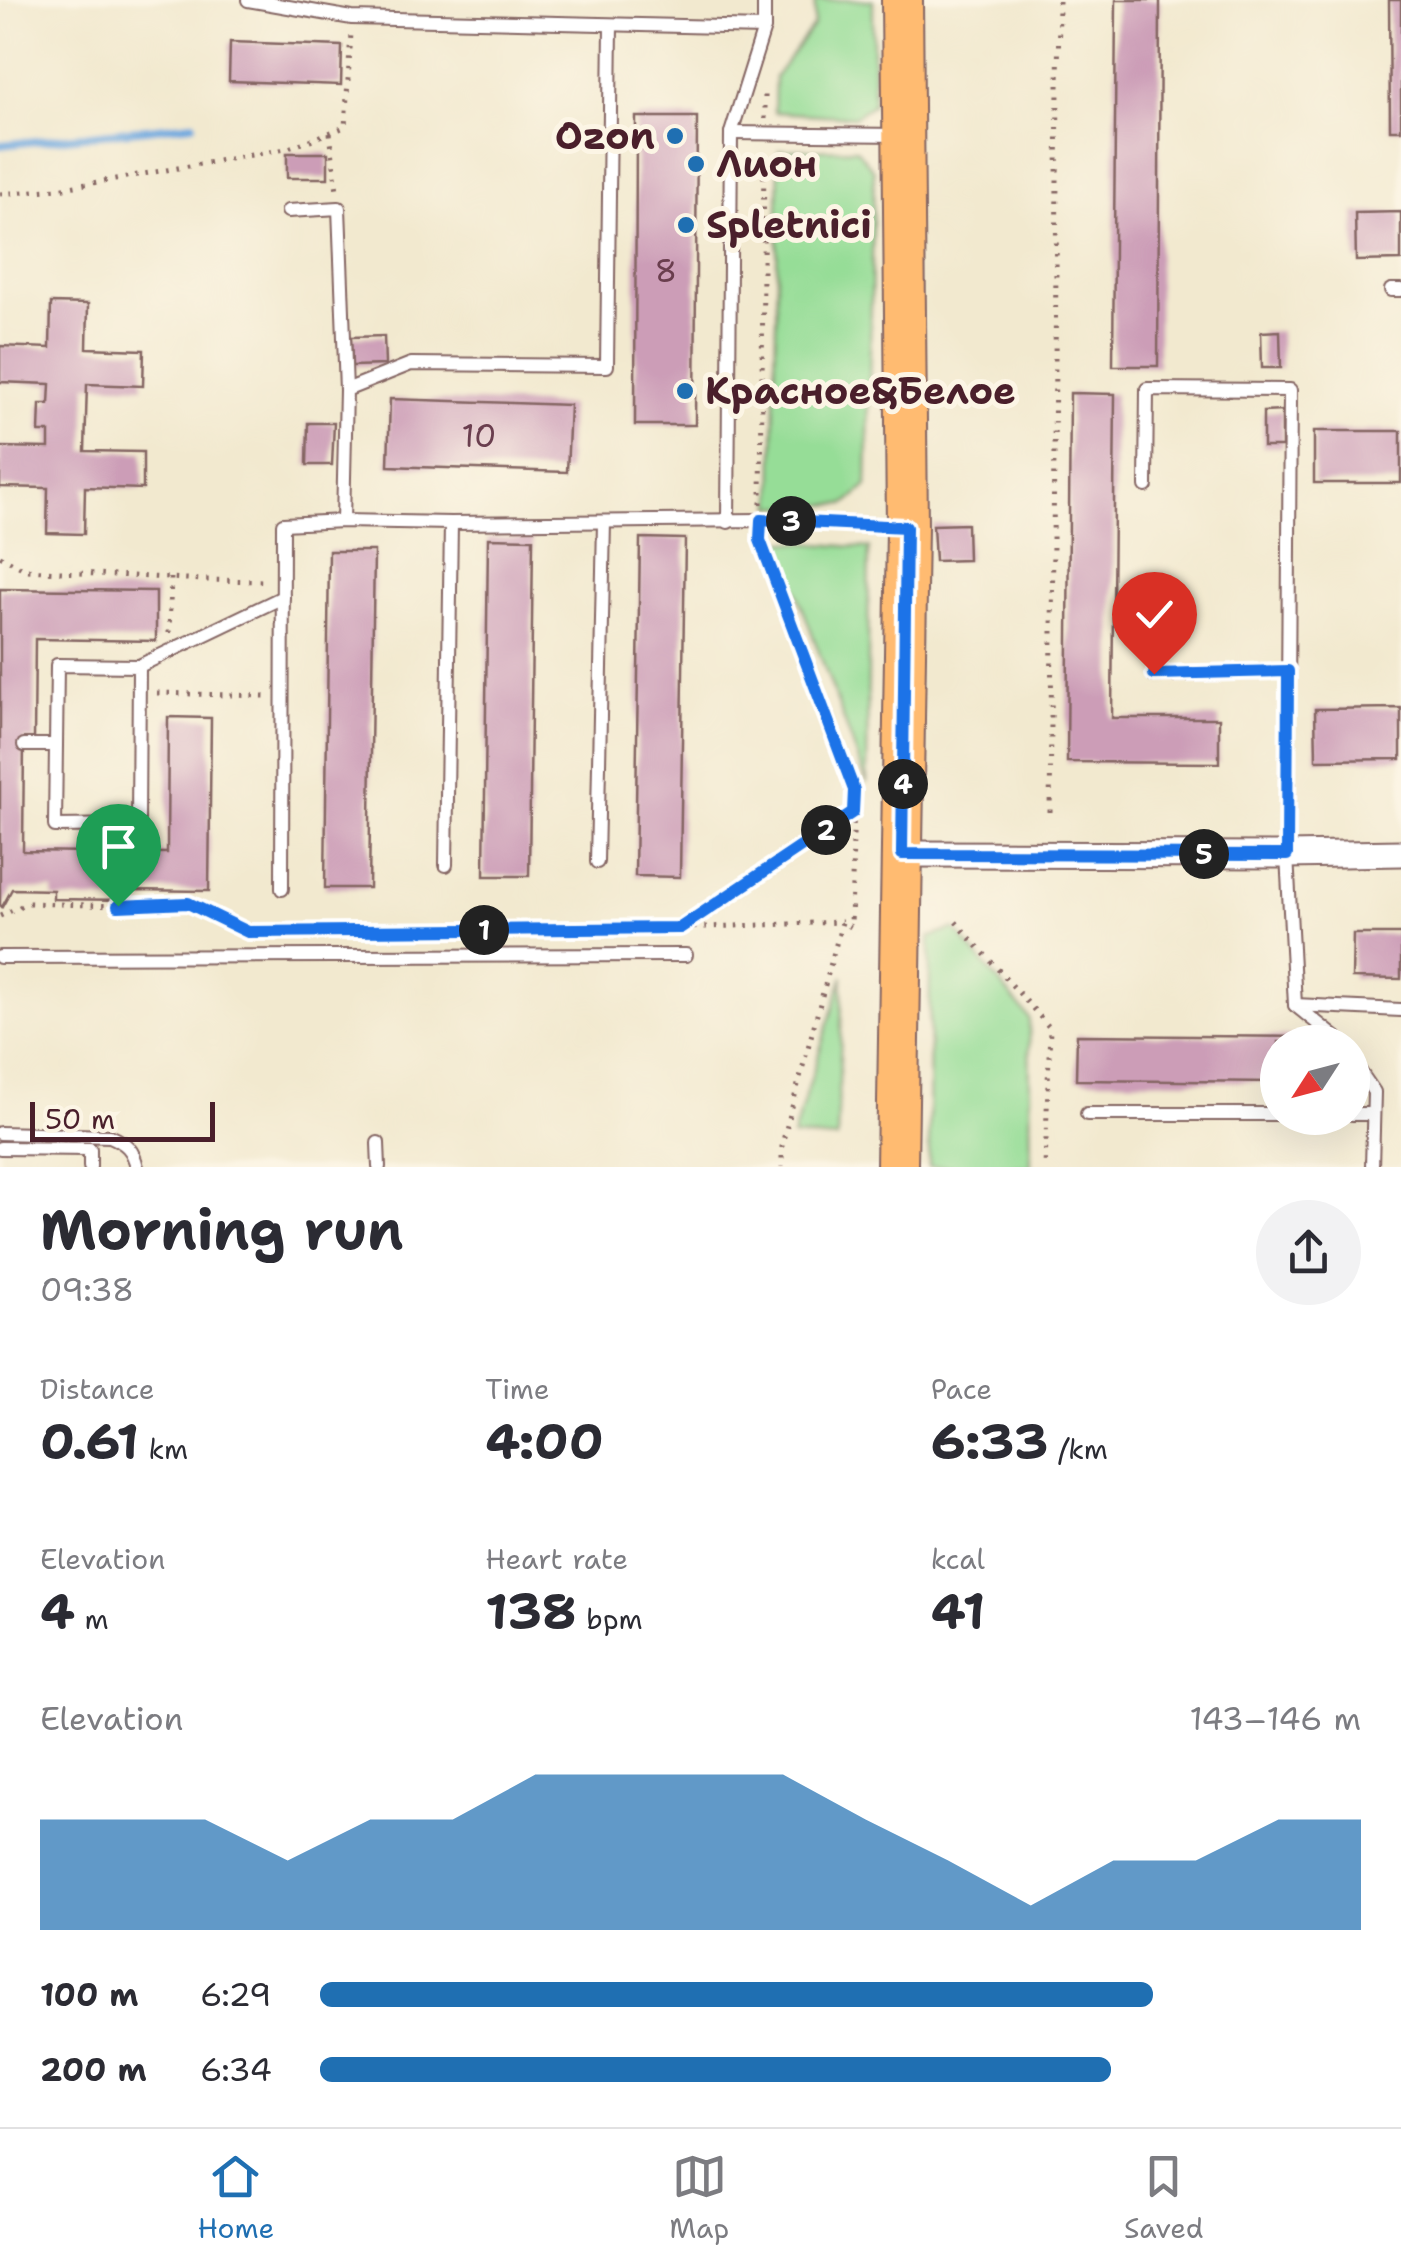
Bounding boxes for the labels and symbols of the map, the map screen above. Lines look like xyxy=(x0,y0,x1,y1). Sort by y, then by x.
place label: Ozon xyxy=(555,110,655,161)
marker: Ozon xyxy=(664,125,686,147)
place label: Лион xyxy=(716,138,817,189)
marker: Лион xyxy=(685,153,707,175)
place label: Spletnici xyxy=(706,199,872,250)
marker: Spletnici xyxy=(675,214,697,236)
house number: 8 xyxy=(655,249,677,292)
place label: Красное&Белое xyxy=(705,365,1016,416)
marker: Красное&Белое xyxy=(674,380,696,402)
house number: 10 xyxy=(462,414,496,457)
pin: 3 xyxy=(766,496,816,546)
pin xyxy=(1112,572,1197,675)
pin: 4 xyxy=(878,759,928,809)
pin xyxy=(76,804,161,907)
pin: 2 xyxy=(801,805,851,855)
pin: 5 xyxy=(1179,829,1229,879)
pin: 1 xyxy=(459,905,509,955)
north arrow xyxy=(1260,1025,1370,1135)
scale bar xyxy=(30,1097,215,1142)

